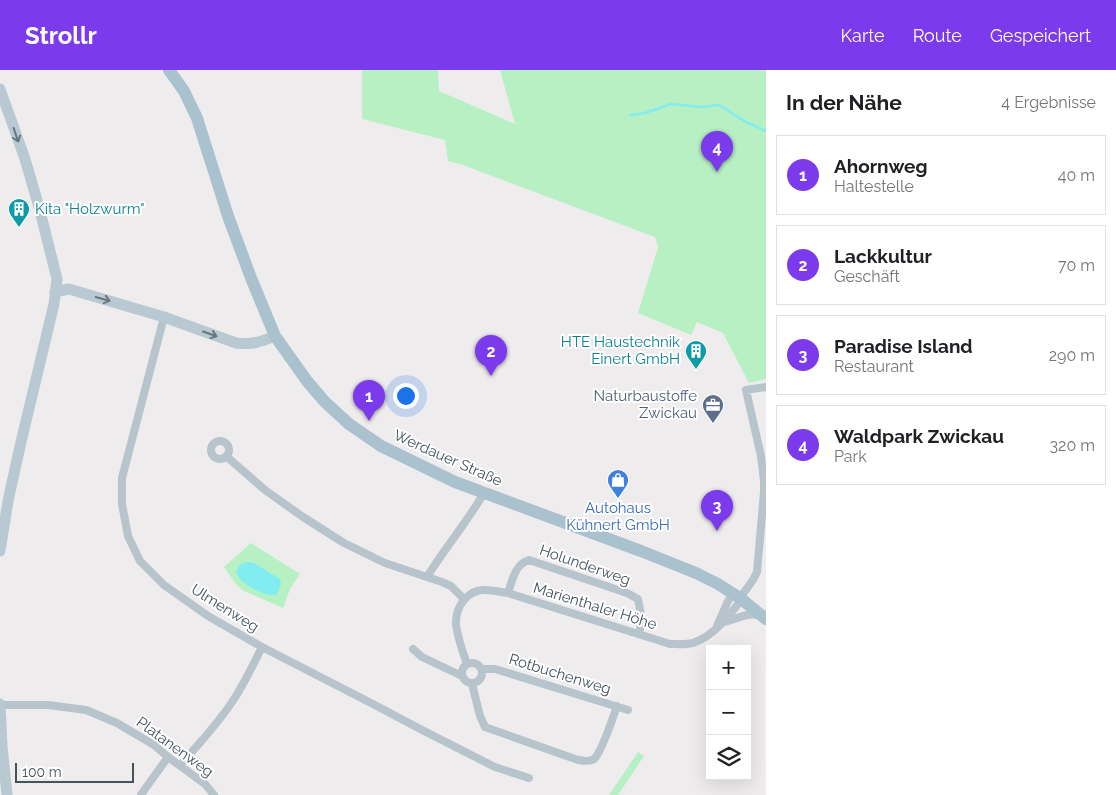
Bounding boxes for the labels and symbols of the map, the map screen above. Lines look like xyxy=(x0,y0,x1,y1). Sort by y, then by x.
one-way arrow xyxy=(12,126,21,142)
pin: 4 xyxy=(701,131,733,172)
building icon: Kita "Holzwurm" xyxy=(7,197,31,228)
place label: Kita "Holzwurm" xyxy=(35,200,145,218)
one-way arrow xyxy=(94,294,110,304)
one-way arrow xyxy=(201,330,217,339)
place label: HTE Haustechnik Einert GmbH xyxy=(561,333,680,368)
pin: 2 xyxy=(475,335,507,376)
building icon: HTE Haustechnik Einert GmbH xyxy=(684,339,708,370)
pin: 1 xyxy=(353,380,385,421)
your location xyxy=(393,383,419,409)
place label: Naturbaustoffe Zwickau xyxy=(594,387,697,422)
office icon: Naturbaustoffe Zwickau xyxy=(701,393,725,424)
street label: Werdauer Straße xyxy=(391,426,505,490)
shop icon: Autohaus Kühnert GmbH xyxy=(606,468,630,499)
pin: 3 xyxy=(701,490,733,531)
place label: Autohaus Kühnert GmbH xyxy=(566,499,670,534)
street label: Holunderweg xyxy=(537,541,633,589)
street label: Marienthaler Höhe xyxy=(531,579,659,633)
street label: Ulmenweg xyxy=(188,580,262,636)
street label: Rotbuchenweg xyxy=(507,650,613,698)
street label: Platanenweg xyxy=(133,713,217,781)
scale bar xyxy=(15,760,134,783)

